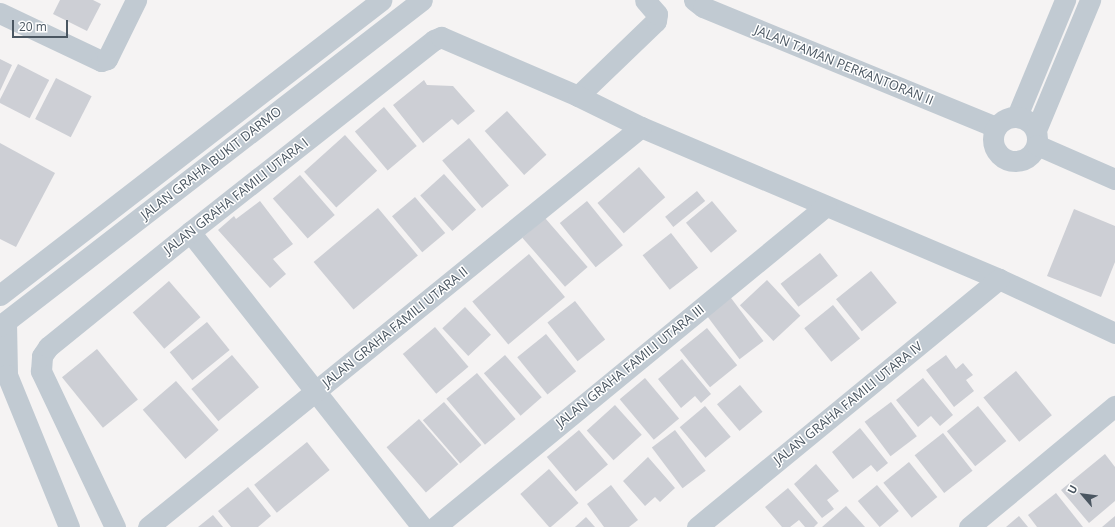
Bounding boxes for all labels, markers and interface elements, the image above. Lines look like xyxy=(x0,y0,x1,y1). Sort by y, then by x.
scale bar xyxy=(14,12,70,38)
text: 20 m xyxy=(19,18,47,35)
street label: JALAN TAMAN PERKANTORAN II xyxy=(752,22,936,108)
street label: JALAN GRAHA BUKIT DARMO xyxy=(138,103,284,223)
street label: JALAN GRAHA FAMILI UTARA I xyxy=(161,135,311,257)
street label: JALAN GRAHA FAMILI UTARA II xyxy=(319,263,471,391)
street label: JALAN GRAHA FAMILI UTARA III xyxy=(553,301,707,431)
street label: JALAN GRAHA FAMILI UTARA IV xyxy=(771,338,925,468)
north arrow xyxy=(1063,475,1103,515)
text: U xyxy=(1063,482,1081,496)

